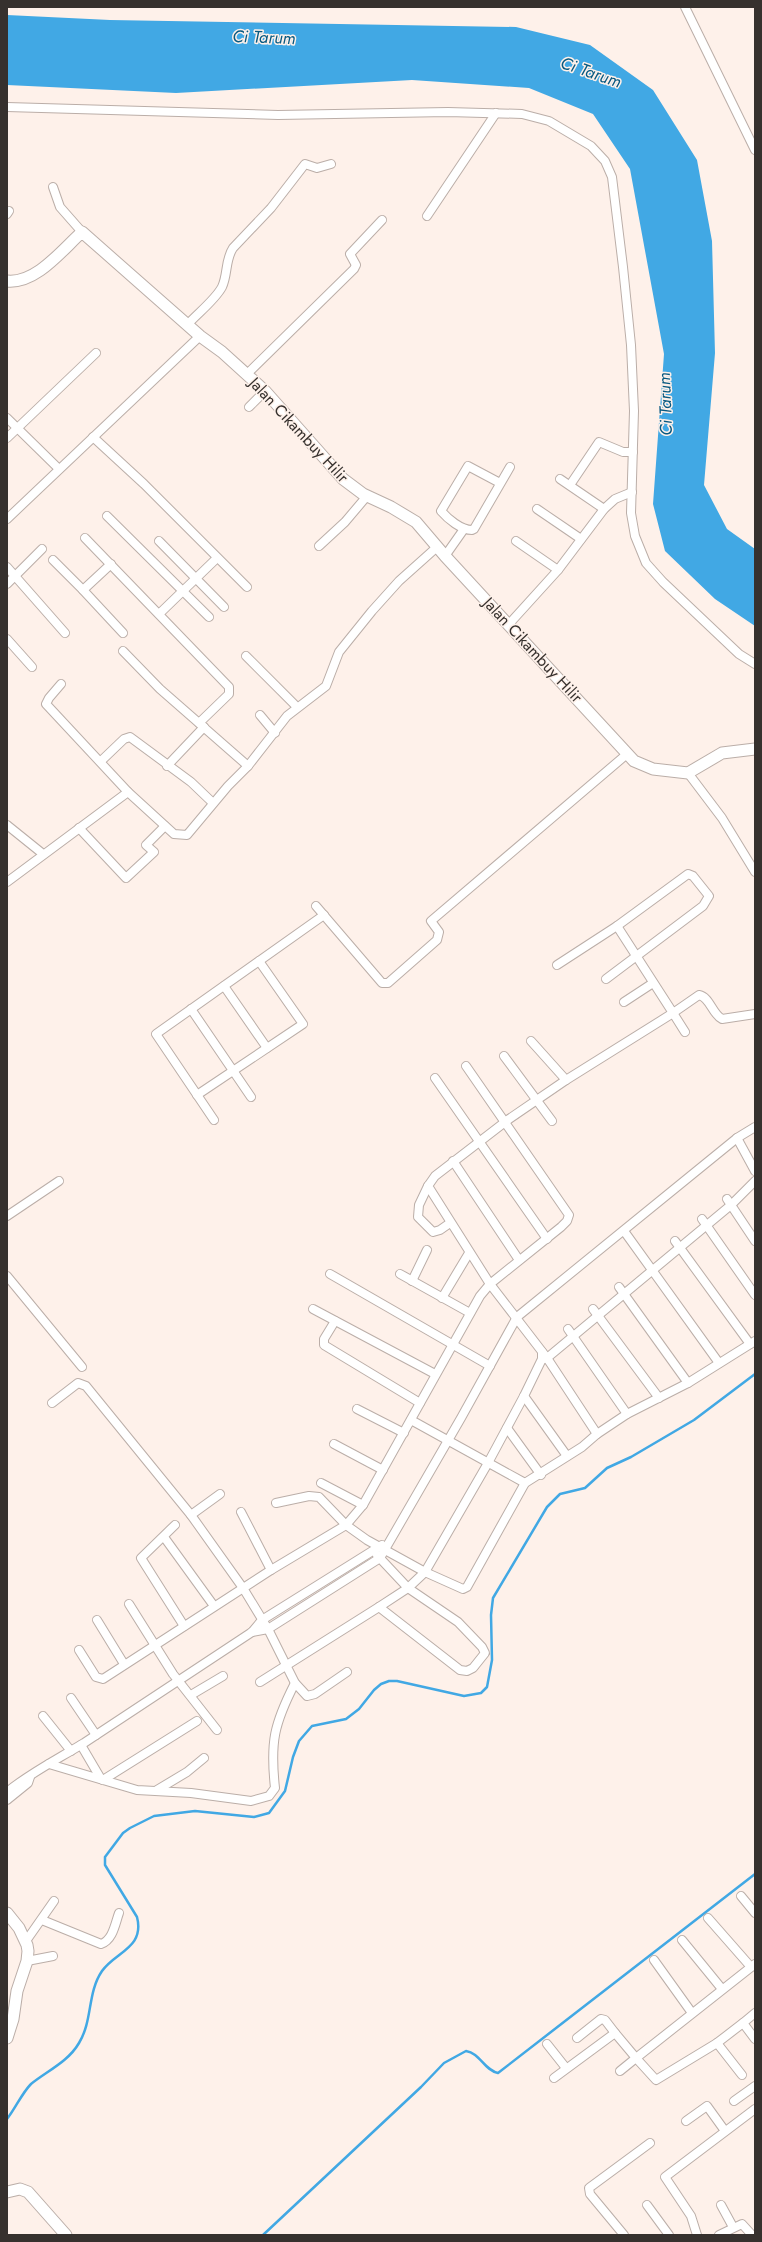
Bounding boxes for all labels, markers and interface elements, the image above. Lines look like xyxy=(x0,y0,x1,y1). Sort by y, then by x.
water label: Ci Tarum xyxy=(232,24,296,50)
water label: Ci Tarum xyxy=(557,50,625,94)
street label: Jalan Cikambuy Hilir xyxy=(243,371,354,488)
water label: Ci Tarum xyxy=(652,372,678,436)
street label: Jalan Cikambuy Hilir xyxy=(477,591,588,708)

